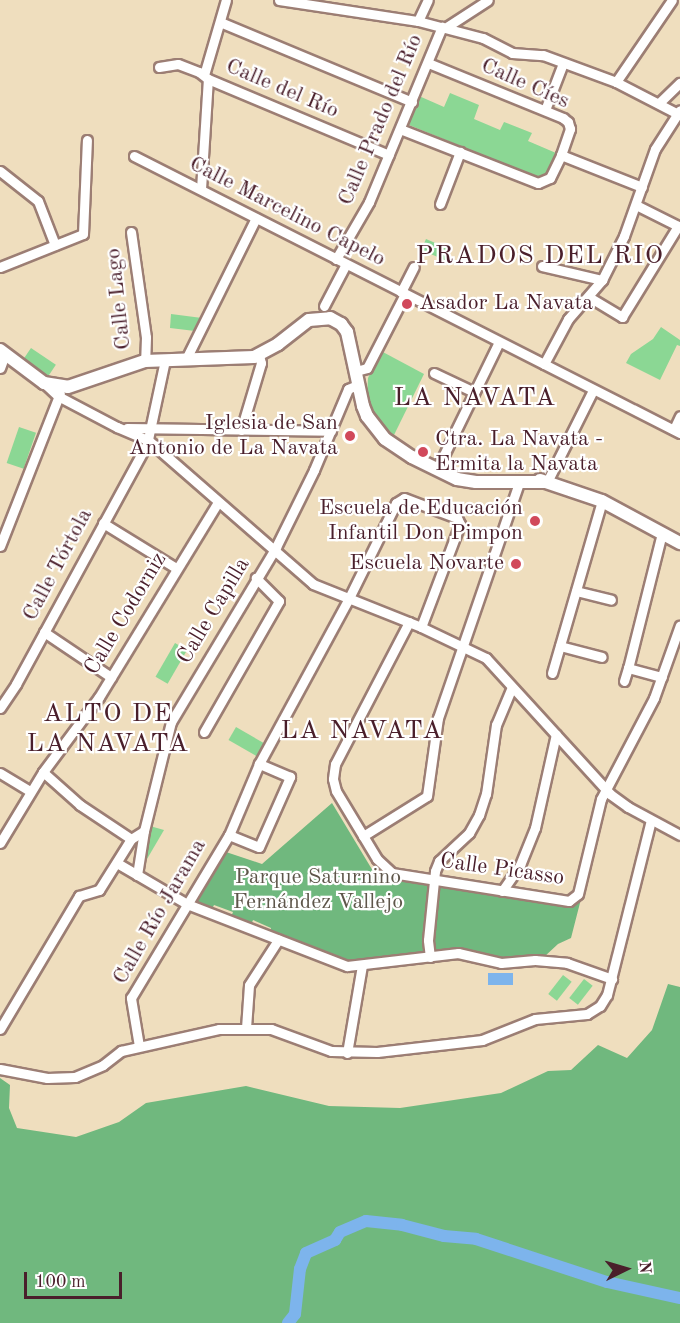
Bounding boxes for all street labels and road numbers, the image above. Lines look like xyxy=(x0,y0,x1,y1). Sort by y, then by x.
street label: Calle Prado del Río xyxy=(333,30,429,210)
street label: Calle del Río xyxy=(222,53,342,125)
street label: Calle Cíes xyxy=(477,53,573,115)
street label: Calle Marcelino Capelo xyxy=(185,151,389,273)
street label: Calle Lago xyxy=(101,247,137,351)
street label: Calle Tórtola xyxy=(17,504,99,626)
street label: Calle Codorniz xyxy=(79,548,173,680)
street label: Calle Capilla xyxy=(172,553,256,669)
street label: Calle Río Jarama xyxy=(108,835,212,989)
street label: Calle Picasso xyxy=(438,848,566,892)

